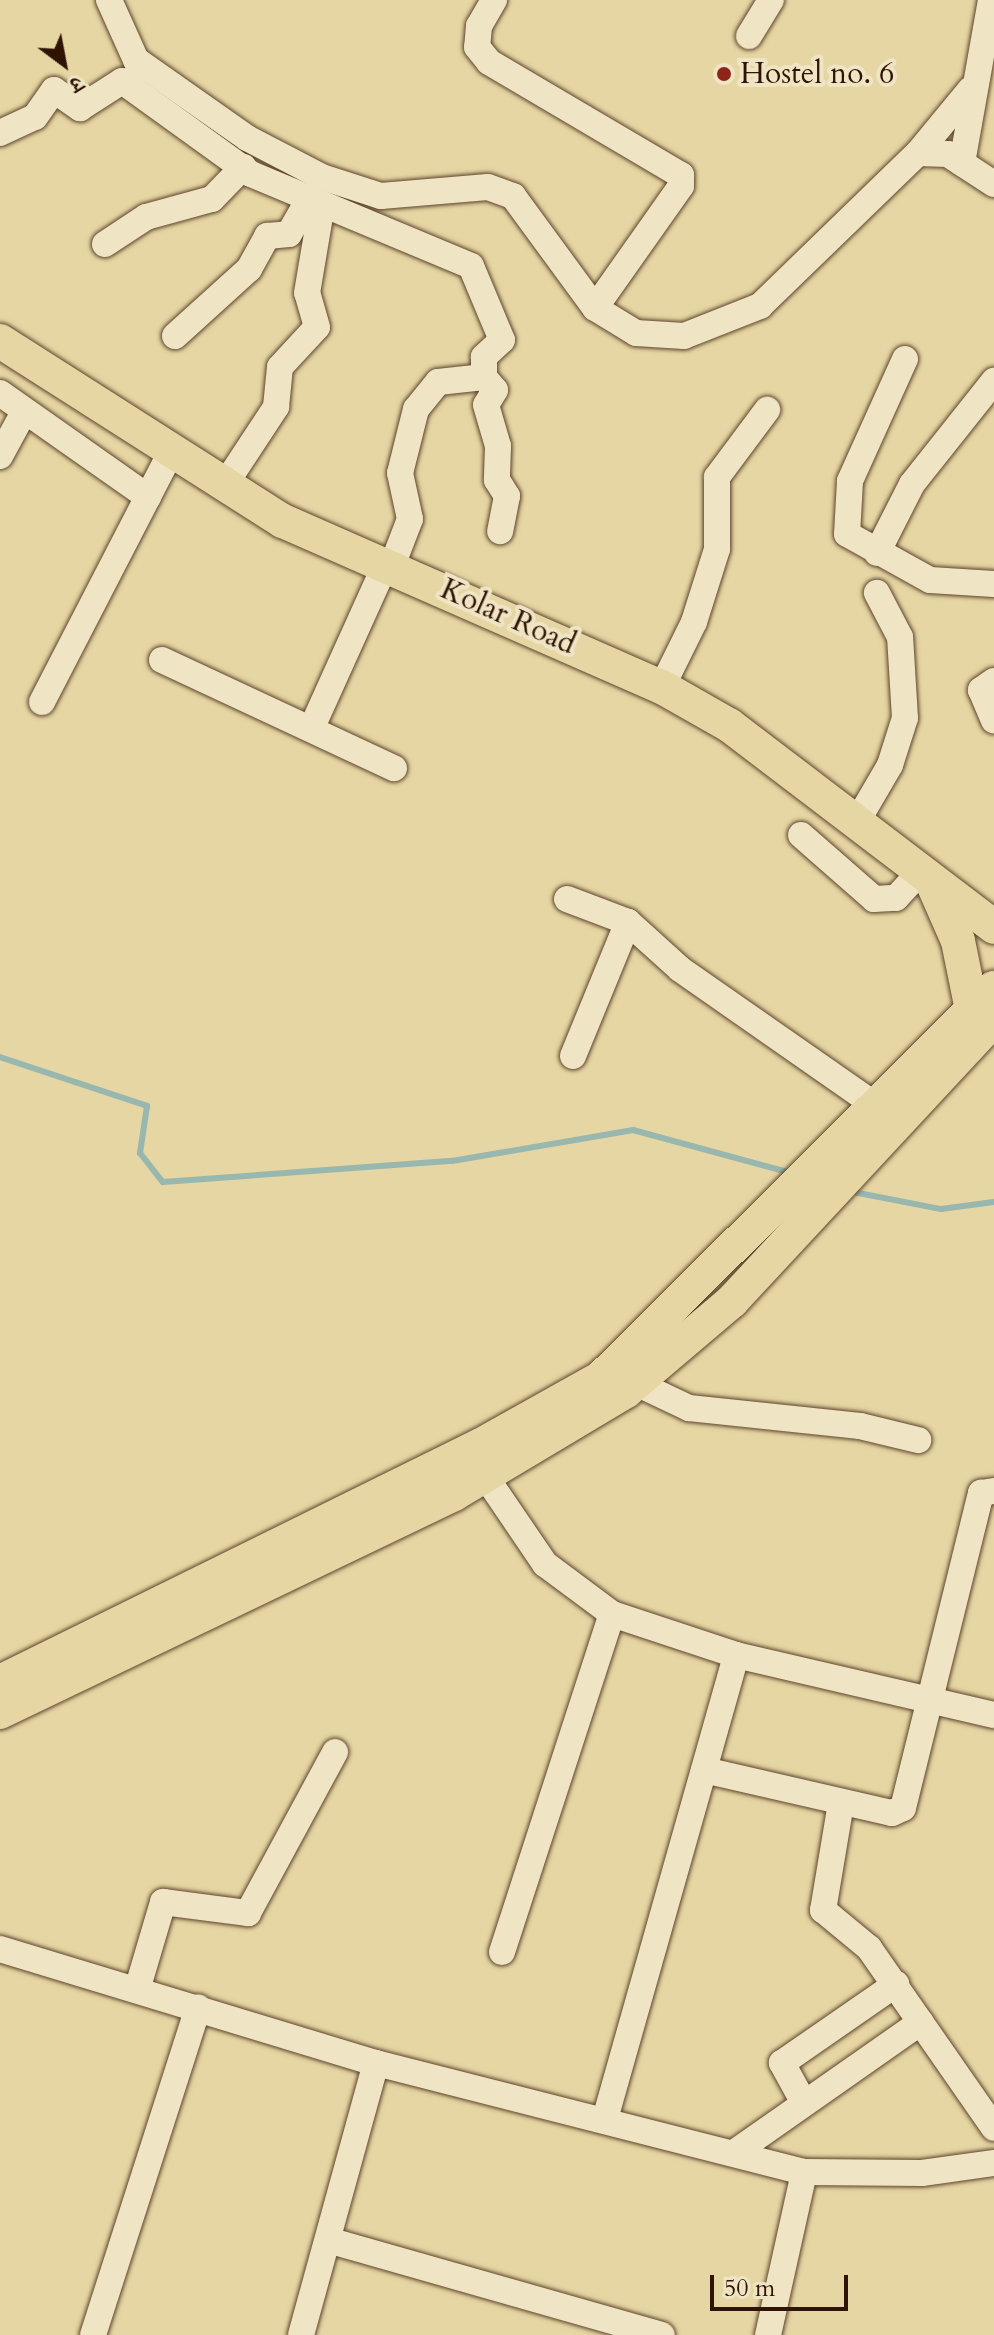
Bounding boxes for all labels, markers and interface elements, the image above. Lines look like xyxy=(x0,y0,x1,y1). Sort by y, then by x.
north arrow xyxy=(24,24,104,104)
place label: Hostel no. 6 xyxy=(740,56,894,92)
marker: Hostel no. 6 xyxy=(715,65,733,83)
text: उ xyxy=(64,69,89,100)
street label: Kolar Road xyxy=(435,571,581,663)
scale bar xyxy=(714,2259,852,2309)
text: 50 m xyxy=(724,2272,775,2305)

